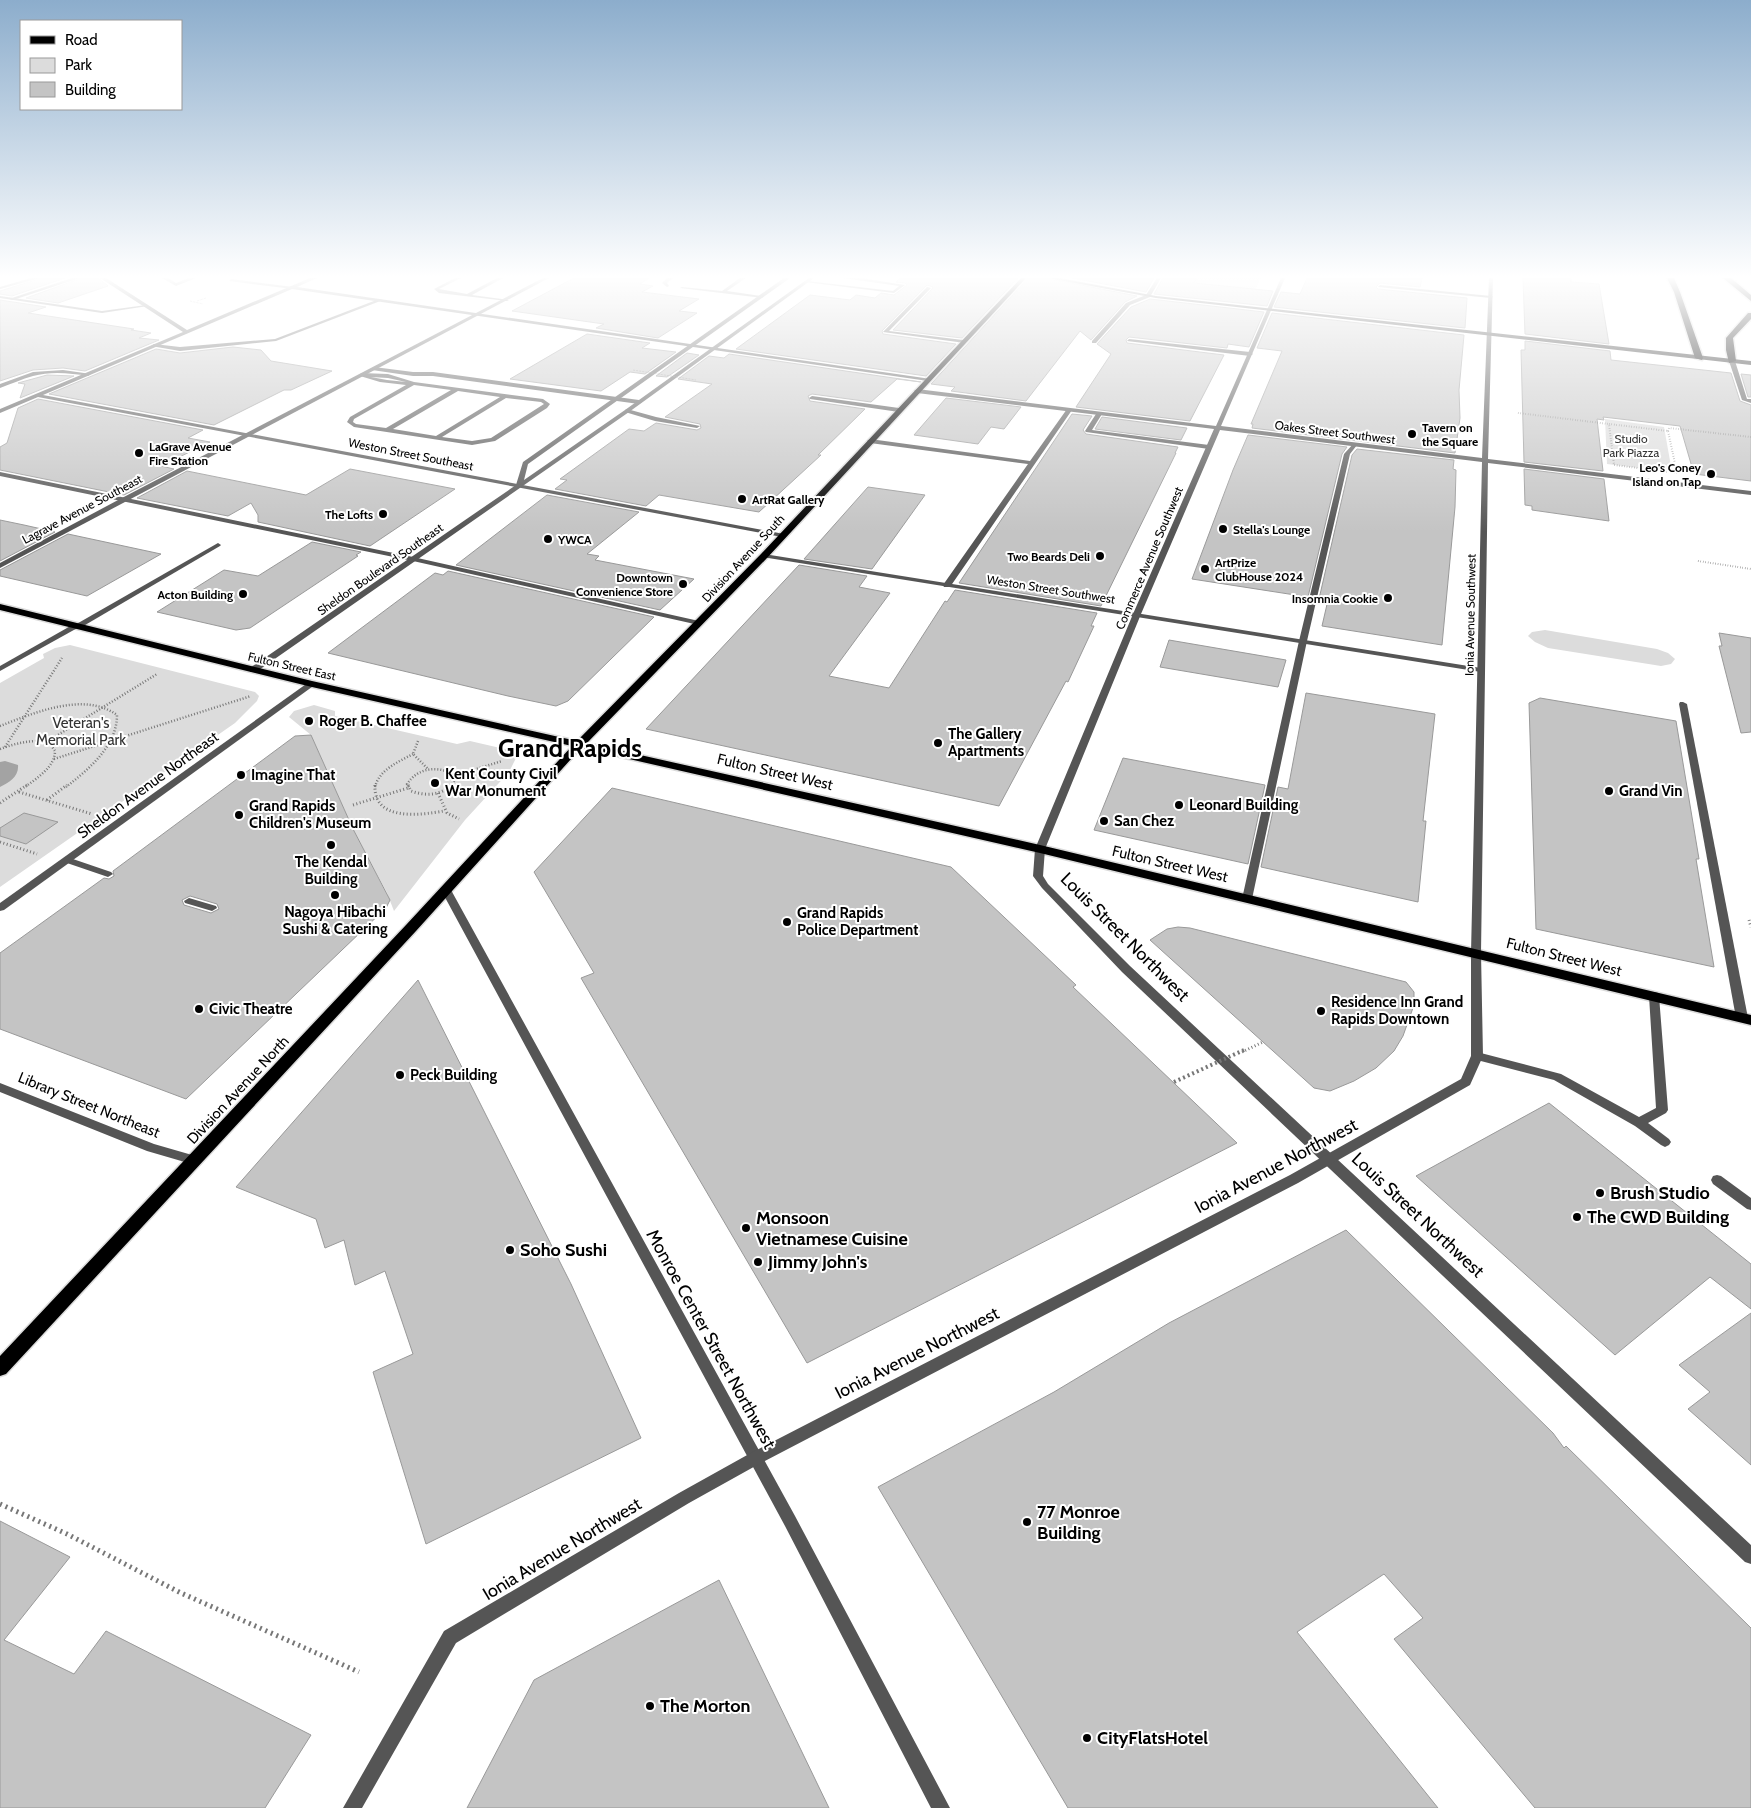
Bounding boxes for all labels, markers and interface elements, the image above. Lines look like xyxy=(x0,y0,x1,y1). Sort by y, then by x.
legend xyxy=(20,20,182,110)
text: Road xyxy=(65,31,98,49)
text: Park xyxy=(65,56,92,74)
text: Building xyxy=(65,81,116,99)
street label: Oakes Street Southwest xyxy=(1274,417,1396,447)
place label: Tavern on the Square xyxy=(1422,420,1478,449)
marker: Tavern on the Square xyxy=(1406,428,1418,440)
park label: Studio Park Piazza xyxy=(1603,431,1659,460)
street label: Weston Street Southeast xyxy=(347,435,475,473)
place label: LaGrave Avenue Fire Station xyxy=(149,439,232,468)
marker: LaGrave Avenue Fire Station xyxy=(133,447,145,459)
place label: Leo's Coney Island on Tap xyxy=(1632,460,1702,489)
marker: Leo's Coney Island on Tap xyxy=(1705,468,1717,480)
street label: Lagrave Avenue Southeast xyxy=(19,471,145,547)
street label: Commerce Avenue Southwest xyxy=(1112,484,1186,632)
place label: ArtRat Gallery xyxy=(752,492,825,507)
marker: ArtRat Gallery xyxy=(736,493,748,505)
place label: The Lofts xyxy=(325,507,373,522)
marker: The Lofts xyxy=(377,508,389,520)
street label: Division Avenue South xyxy=(699,511,787,605)
street label: Sheldon Boulevard Southeast xyxy=(314,520,446,618)
place label: Stella's Lounge xyxy=(1233,522,1310,537)
marker: Stella's Lounge xyxy=(1217,523,1229,535)
place label: YWCA xyxy=(557,532,592,547)
marker: YWCA xyxy=(542,533,554,545)
place label: Two Beards Deli xyxy=(1007,549,1090,564)
marker: Two Beards Deli xyxy=(1094,550,1106,562)
street label: Ionia Avenue Southwest xyxy=(1461,554,1479,676)
place label: ArtPrize ClubHouse 2024 xyxy=(1215,555,1303,584)
marker: ArtPrize ClubHouse 2024 xyxy=(1199,563,1211,575)
place label: Downtown Convenience Store xyxy=(576,570,673,599)
street label: Weston Street Southwest xyxy=(986,571,1116,607)
marker: Downtown Convenience Store xyxy=(677,578,689,590)
place label: Acton Building xyxy=(157,587,233,602)
marker: Acton Building xyxy=(237,588,249,600)
place label: Insomnia Cookie xyxy=(1292,591,1378,606)
marker: Insomnia Cookie xyxy=(1382,592,1394,604)
street label: Fulton Street East xyxy=(247,649,337,683)
place label: Roger B. Chaffee xyxy=(319,712,427,730)
park label: Veteran's Memorial Park xyxy=(36,714,126,749)
marker: Roger B. Chaffee xyxy=(303,715,315,727)
place label: The Gallery Apartments xyxy=(948,725,1024,760)
street label: Sheldon Avenue Northeast xyxy=(74,728,222,842)
district label: Grand Rapids xyxy=(498,733,642,763)
marker: The Gallery Apartments xyxy=(932,737,944,749)
street label: Fulton Street West xyxy=(715,750,835,794)
place label: Kent County Civil War Monument xyxy=(445,765,557,800)
place label: Imagine That xyxy=(251,766,335,784)
marker: Imagine That xyxy=(235,769,247,781)
marker: Kent County Civil War Monument xyxy=(429,777,441,789)
place label: Grand Vin xyxy=(1619,782,1683,800)
marker: Grand Vin xyxy=(1603,785,1615,797)
place label: Leonard Building xyxy=(1189,796,1299,814)
place label: Grand Rapids Children's Museum xyxy=(249,797,371,832)
marker: Leonard Building xyxy=(1173,799,1185,811)
marker: Grand Rapids Children's Museum xyxy=(233,809,245,821)
place label: San Chez xyxy=(1114,812,1174,830)
marker: San Chez xyxy=(1098,815,1110,827)
marker: The Kendal Building xyxy=(325,839,337,851)
street label: Fulton Street West xyxy=(1110,842,1230,886)
place label: The Kendal Building xyxy=(295,853,367,888)
street label: Louis Street Northwest xyxy=(1056,868,1194,1006)
marker: Nagoya Hibachi Sushi & Catering xyxy=(329,889,341,901)
place label: Nagoya Hibachi Sushi & Catering xyxy=(283,903,388,938)
place label: Grand Rapids Police Department xyxy=(797,904,918,939)
marker: Grand Rapids Police Department xyxy=(781,916,793,928)
street label: Fulton Street West xyxy=(1505,934,1623,980)
place label: Residence Inn Grand Rapids Downtown xyxy=(1331,993,1463,1028)
place label: Civic Theatre xyxy=(209,1000,293,1018)
marker: Civic Theatre xyxy=(193,1003,205,1015)
marker: Residence Inn Grand Rapids Downtown xyxy=(1315,1005,1327,1017)
street label: Division Avenue North xyxy=(183,1032,293,1148)
place label: Peck Building xyxy=(410,1066,497,1084)
street label: Library Street Northeast xyxy=(16,1068,162,1142)
marker: Peck Building xyxy=(394,1069,406,1081)
street label: Ionia Avenue Northwest xyxy=(1191,1114,1361,1218)
street label: Louis Street Northwest xyxy=(1347,1148,1489,1282)
place label: Brush Studio xyxy=(1610,1182,1710,1204)
marker: Brush Studio xyxy=(1594,1187,1606,1199)
place label: The CWD Building xyxy=(1587,1206,1729,1228)
place label: Monsoon Vietnamese Cuisine xyxy=(756,1207,908,1250)
marker: The CWD Building xyxy=(1571,1211,1583,1223)
marker: Monsoon Vietnamese Cuisine xyxy=(740,1222,752,1234)
street label: Monroe Center Street Northwest xyxy=(641,1225,781,1453)
place label: Soho Sushi xyxy=(520,1239,607,1261)
marker: Soho Sushi xyxy=(504,1244,516,1256)
place label: Jimmy John's xyxy=(767,1251,868,1273)
marker: Jimmy John's xyxy=(752,1256,764,1268)
street label: Ionia Avenue Northwest xyxy=(831,1302,1003,1404)
street label: Ionia Avenue Northwest xyxy=(479,1493,645,1605)
place label: 77 Monroe Building xyxy=(1037,1501,1120,1544)
marker: 77 Monroe Building xyxy=(1021,1516,1033,1528)
place label: The Morton xyxy=(660,1695,750,1717)
marker: The Morton xyxy=(644,1700,656,1712)
place label: CityFlatsHotel xyxy=(1097,1727,1208,1749)
marker: CityFlatsHotel xyxy=(1081,1732,1093,1744)

